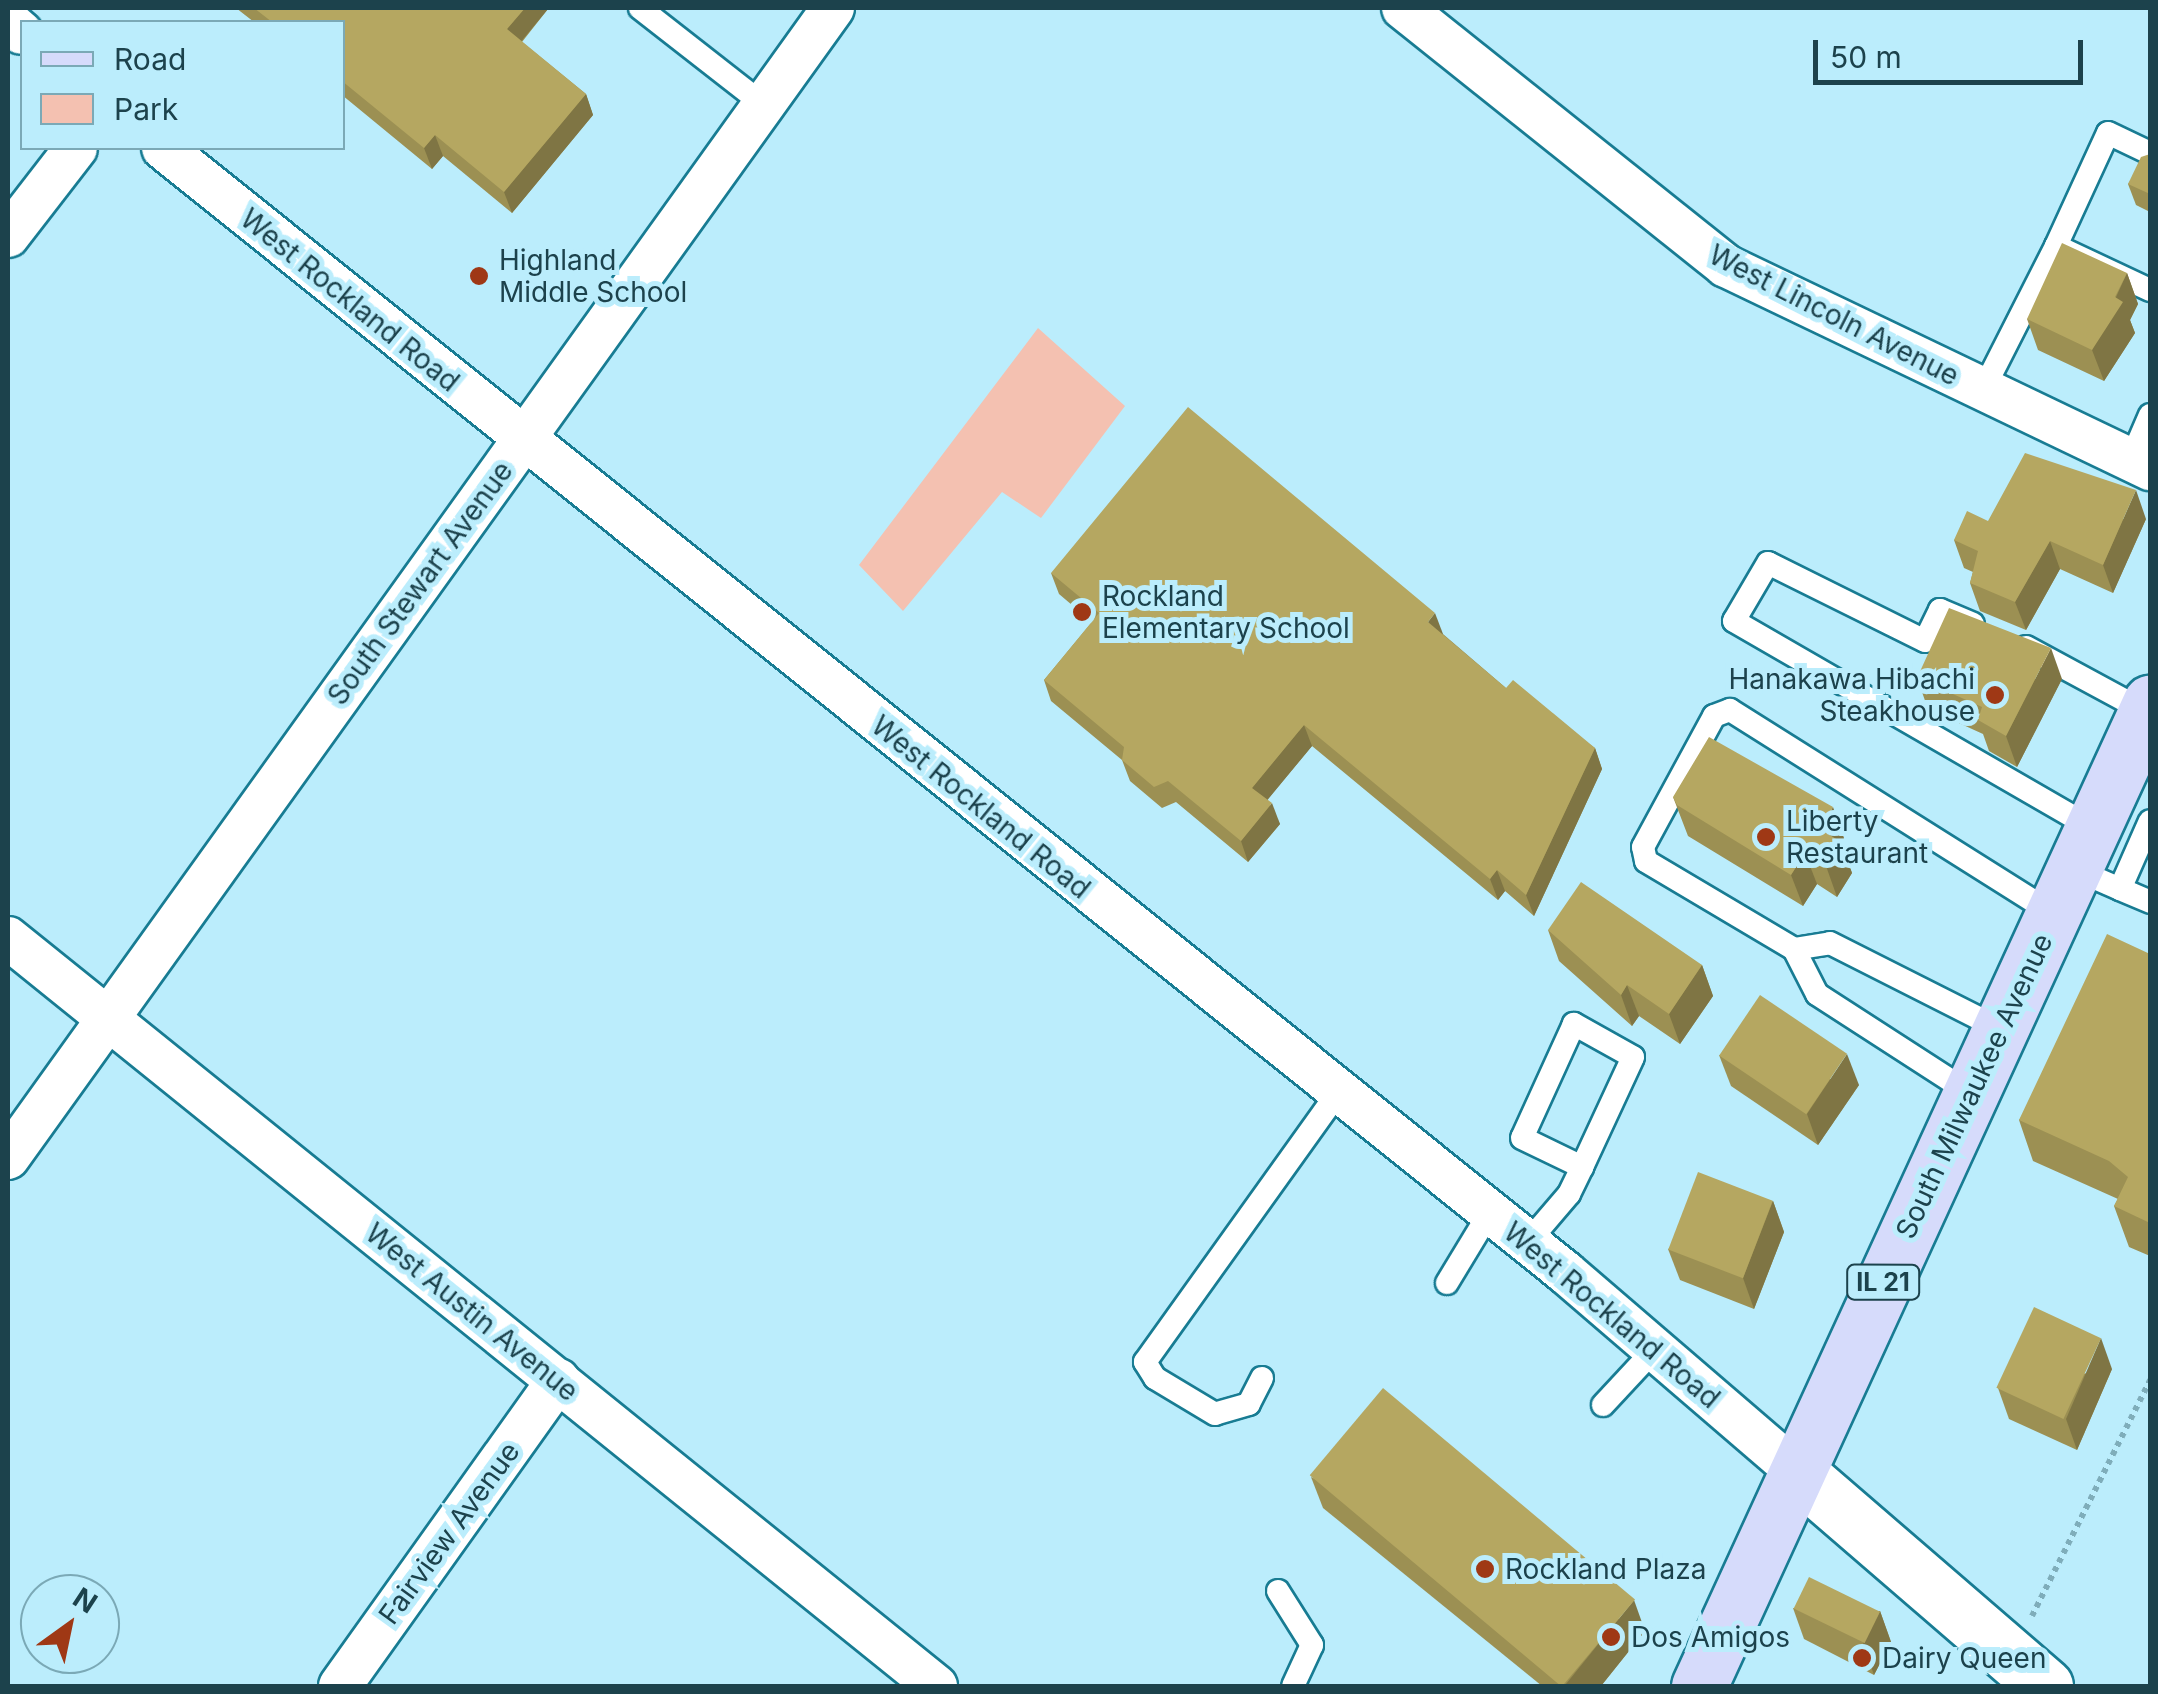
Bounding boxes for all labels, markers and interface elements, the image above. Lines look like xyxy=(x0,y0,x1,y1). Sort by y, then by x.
legend xyxy=(20,20,345,150)
scale bar xyxy=(1818,20,2088,82)
text: 50 m xyxy=(1830,39,1902,75)
text: Road xyxy=(114,41,186,77)
text: Park xyxy=(114,91,178,127)
street label: West Rockland Road xyxy=(234,201,466,399)
street label: West Lincoln Avenue xyxy=(1704,237,1964,393)
place label: Highland Middle School xyxy=(499,243,687,309)
marker: Highland Middle School xyxy=(468,265,490,287)
street label: South Stewart Avenue xyxy=(320,455,520,711)
place label: Rockland Elementary School xyxy=(1102,579,1350,645)
marker: Rockland Elementary School xyxy=(1071,601,1093,623)
place label: Hanakawa Hibachi Steakhouse xyxy=(1729,662,1975,728)
marker: Hanakawa Hibachi Steakhouse xyxy=(1984,684,2006,706)
street label: West Rockland Road xyxy=(865,708,1097,906)
place label: Liberty Restaurant xyxy=(1786,804,1928,870)
marker: Liberty Restaurant xyxy=(1755,826,1777,848)
street label: South Milwaukee Avenue xyxy=(1888,928,2060,1244)
street label: West Rockland Road xyxy=(1497,1215,1727,1415)
street label: West Austin Avenue xyxy=(359,1216,585,1408)
road number: IL 21 xyxy=(1846,1262,1920,1302)
street label: Fairview Avenue xyxy=(372,1435,526,1631)
place label: Rockland Plaza xyxy=(1505,1552,1706,1586)
marker: Rockland Plaza xyxy=(1474,1558,1496,1580)
north arrow xyxy=(20,1574,120,1674)
text: N xyxy=(67,1580,103,1621)
place label: Dos Amigos xyxy=(1631,1620,1790,1654)
marker: Dos Amigos xyxy=(1600,1626,1622,1648)
place label: Dairy Queen xyxy=(1882,1641,2046,1675)
marker: Dairy Queen xyxy=(1851,1647,1873,1669)

